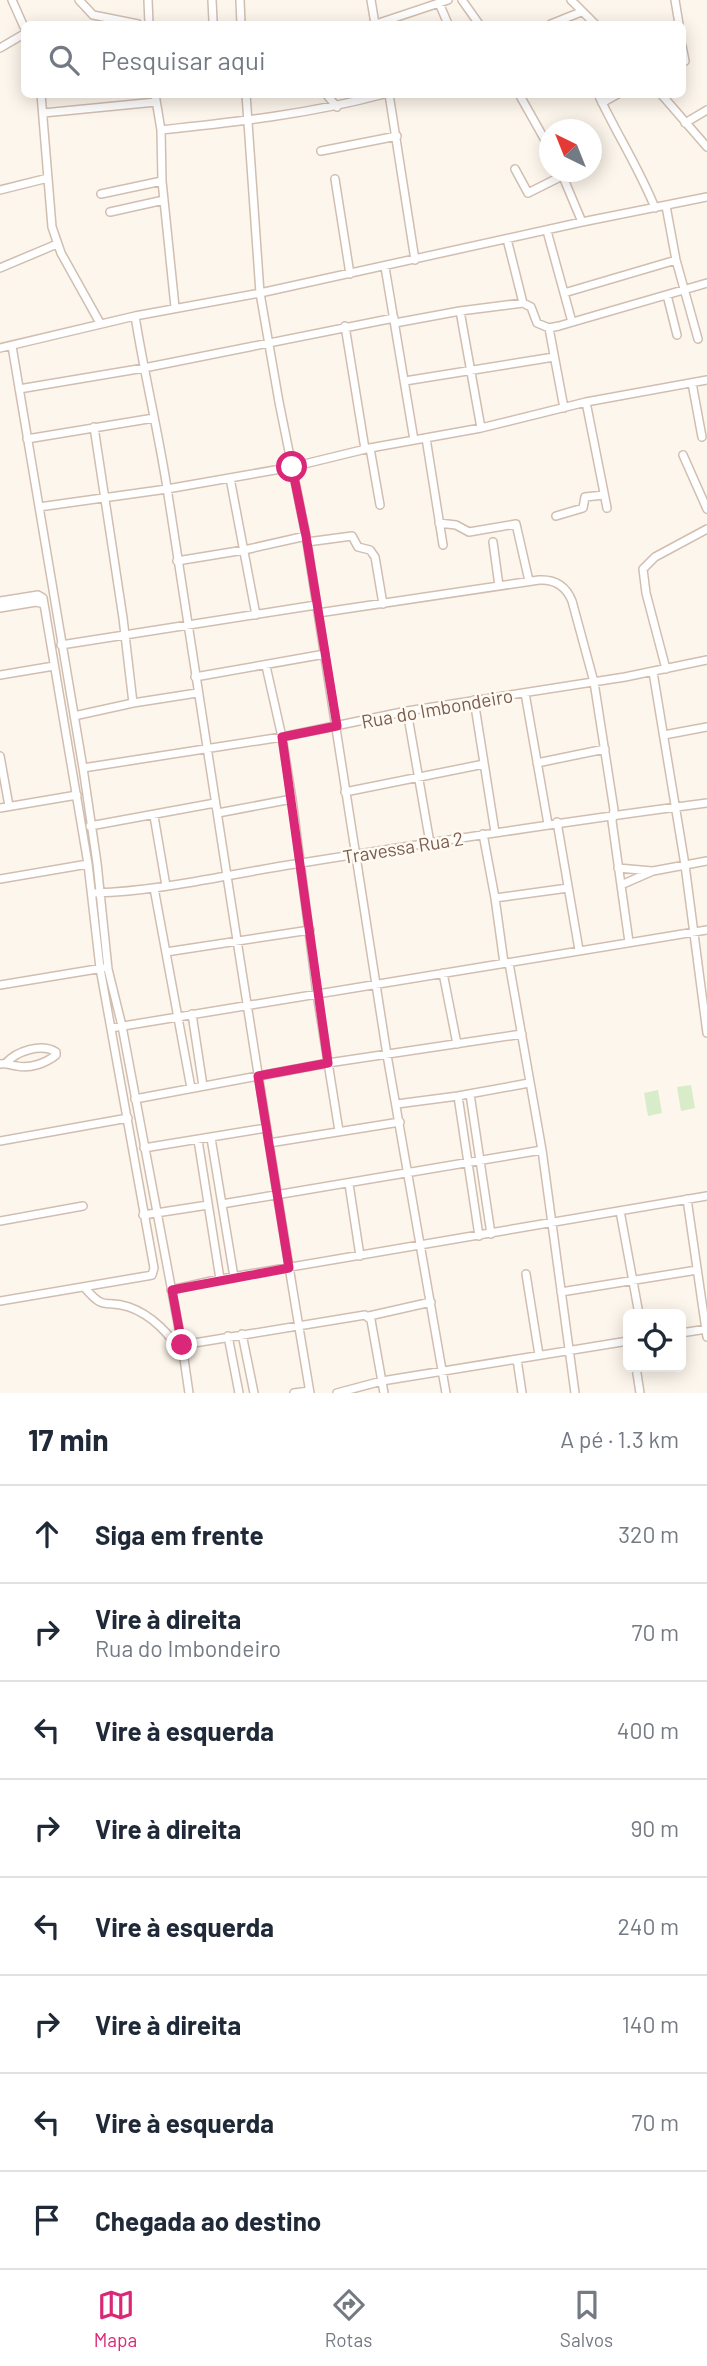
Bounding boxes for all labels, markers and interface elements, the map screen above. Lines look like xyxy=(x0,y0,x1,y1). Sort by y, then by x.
search box xyxy=(21,21,686,98)
icon: search xyxy=(45,41,83,79)
text: Pesquisar aqui xyxy=(101,44,266,75)
north arrow xyxy=(539,119,602,182)
route start xyxy=(276,451,307,482)
street label: Rua do Imbondeiro xyxy=(359,683,515,733)
street label: Travessa Rua 2 xyxy=(341,826,465,868)
map controls xyxy=(623,1309,686,1372)
button: locate xyxy=(623,1309,686,1372)
route end xyxy=(166,1329,197,1360)
text: 17 min xyxy=(28,1421,109,1457)
text: A pé · 1.3 km xyxy=(560,1425,679,1453)
icon: ahead xyxy=(28,1515,66,1553)
text: Siga em frente xyxy=(95,1519,264,1550)
text: 320 m xyxy=(618,1520,679,1548)
text: Vire à direita xyxy=(95,1603,241,1634)
icon: right xyxy=(28,1613,66,1651)
text: 70 m xyxy=(632,1618,679,1646)
text: Rua do Imbondeiro xyxy=(95,1634,281,1662)
icon: left xyxy=(28,1711,66,1749)
text: Vire à esquerda xyxy=(95,1715,274,1746)
text: 400 m xyxy=(617,1716,679,1744)
icon: right xyxy=(28,1809,66,1847)
text: Vire à direita xyxy=(95,1813,241,1844)
text: 90 m xyxy=(630,1814,679,1842)
icon: left xyxy=(28,1907,66,1945)
text: Vire à esquerda xyxy=(95,1911,274,1942)
text: 240 m xyxy=(617,1912,679,1940)
icon: right xyxy=(28,2005,66,2043)
text: Vire à direita xyxy=(95,2009,241,2040)
text: 140 m xyxy=(622,2010,679,2038)
icon: left xyxy=(28,2103,66,2141)
text: Vire à esquerda xyxy=(95,2107,274,2138)
text: 70 m xyxy=(632,2108,679,2136)
icon: arrive xyxy=(28,2201,66,2239)
text: Chegada ao destino xyxy=(95,2205,321,2236)
tab: Mapa xyxy=(94,2286,137,2351)
tab: Rotas xyxy=(325,2286,372,2351)
tab: Salvos xyxy=(560,2286,613,2351)

